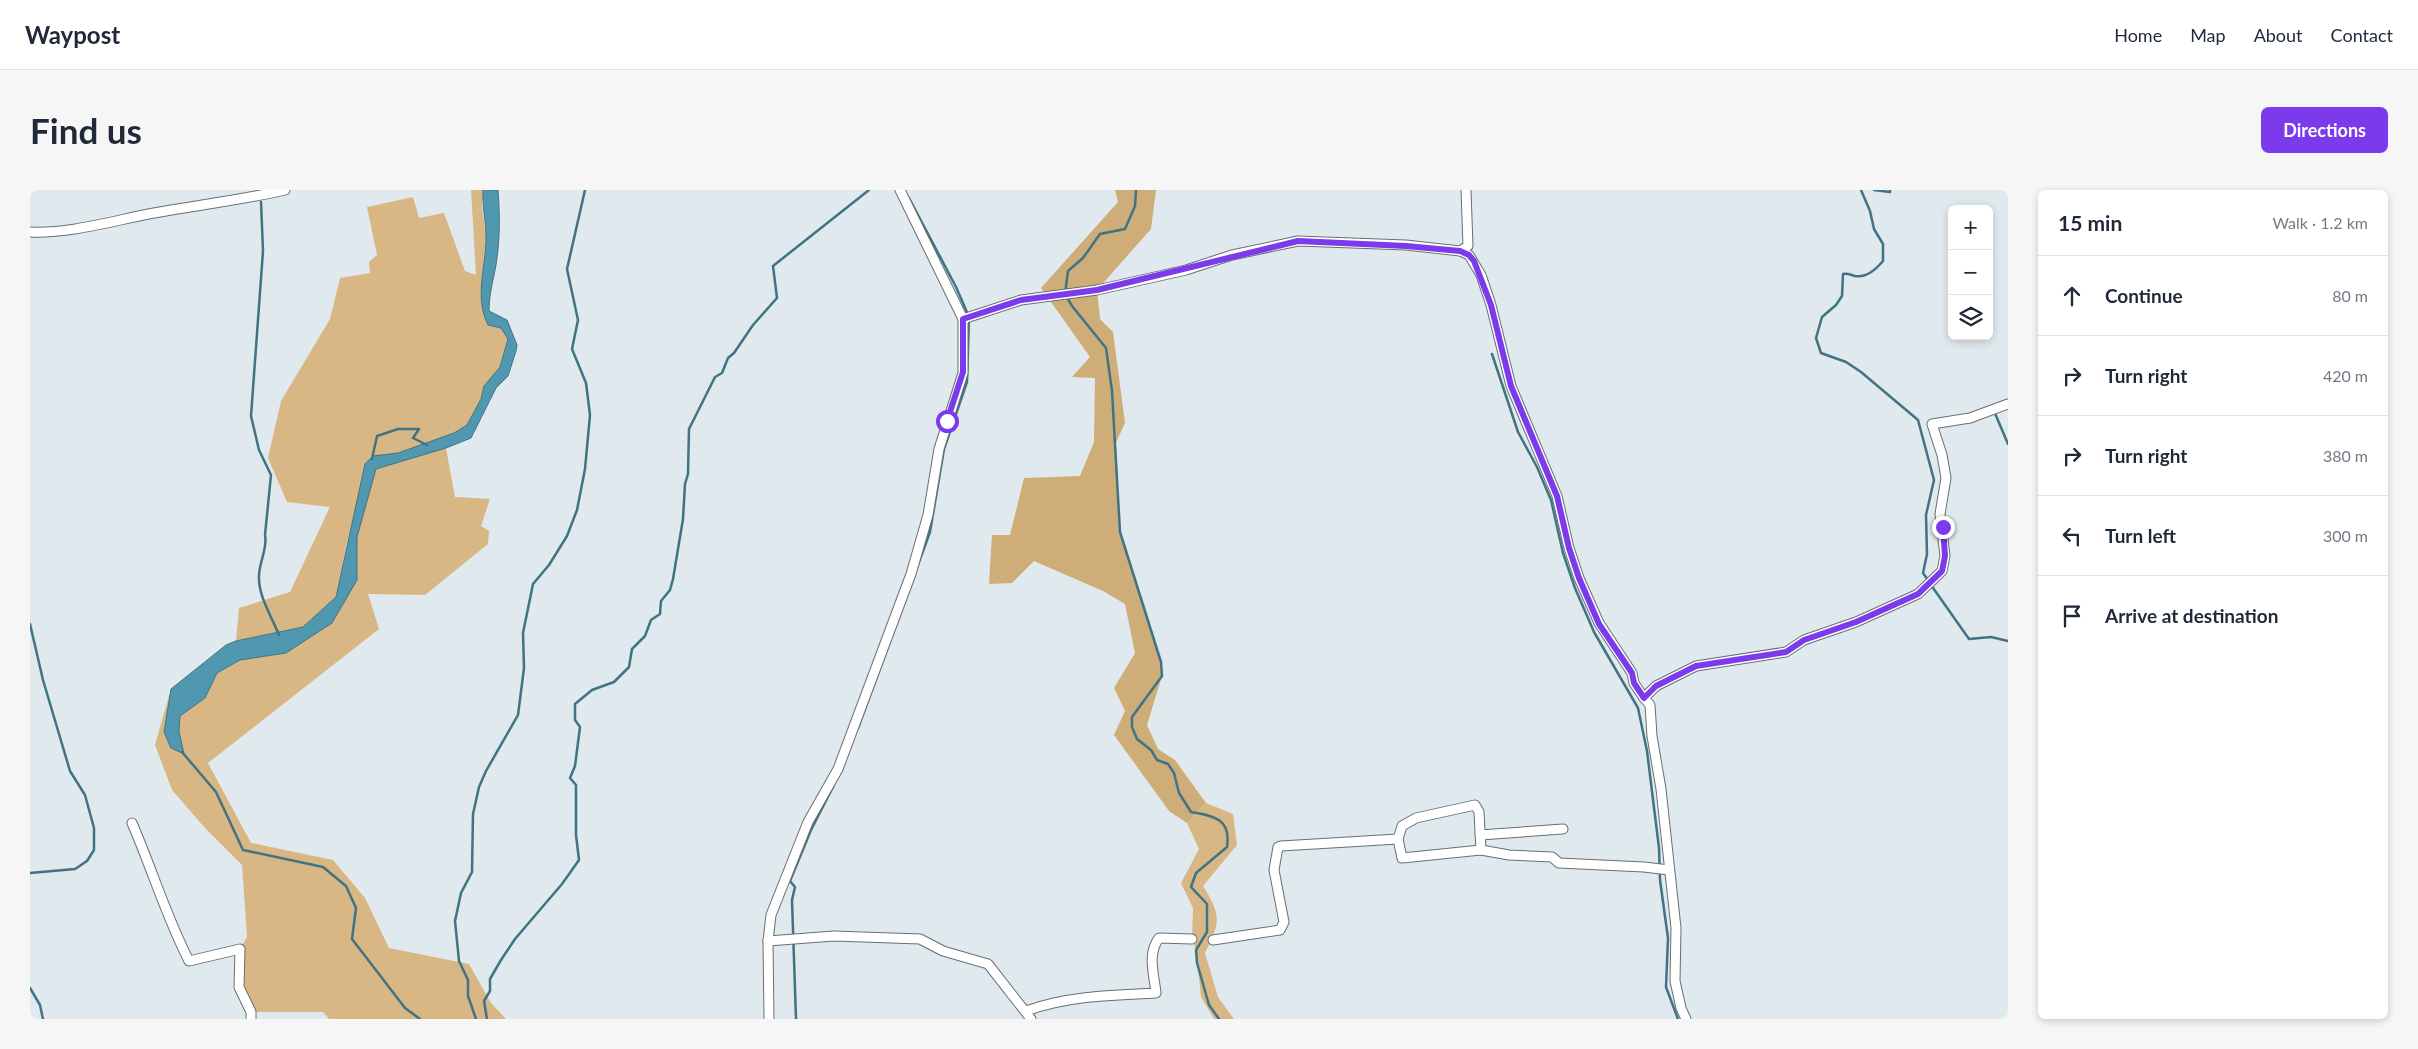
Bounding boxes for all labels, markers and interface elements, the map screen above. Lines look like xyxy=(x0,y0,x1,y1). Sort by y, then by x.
text: Waypost xyxy=(25,20,120,49)
text: Home xyxy=(2114,24,2162,46)
text: Map xyxy=(2190,24,2226,46)
text: About xyxy=(2254,24,2303,46)
text: Contact xyxy=(2331,24,2393,46)
button: Directions xyxy=(2261,107,2388,153)
text: Find us xyxy=(30,109,142,151)
map controls xyxy=(1948,205,1993,340)
button: + xyxy=(1948,205,1993,250)
text: 15 min xyxy=(2058,210,2122,235)
text: Walk · 1.2 km xyxy=(2272,213,2368,232)
button: − xyxy=(1948,250,1993,295)
icon: ahead xyxy=(2058,282,2086,310)
text: Continue xyxy=(2105,284,2183,307)
text: 80 m xyxy=(2332,286,2368,305)
button: layers xyxy=(1948,295,1993,340)
icon: right xyxy=(2058,362,2086,390)
text: Turn right xyxy=(2105,364,2187,387)
text: 420 m xyxy=(2323,366,2368,385)
route start xyxy=(936,410,959,433)
icon: right xyxy=(2058,442,2086,470)
text: Turn right xyxy=(2105,444,2187,467)
text: 380 m xyxy=(2323,446,2368,465)
route end xyxy=(1932,516,1955,539)
icon: left xyxy=(2058,522,2086,550)
text: Turn left xyxy=(2105,524,2176,547)
text: 300 m xyxy=(2323,526,2368,545)
icon: arrive xyxy=(2058,602,2086,630)
text: Arrive at destination xyxy=(2105,604,2278,627)

